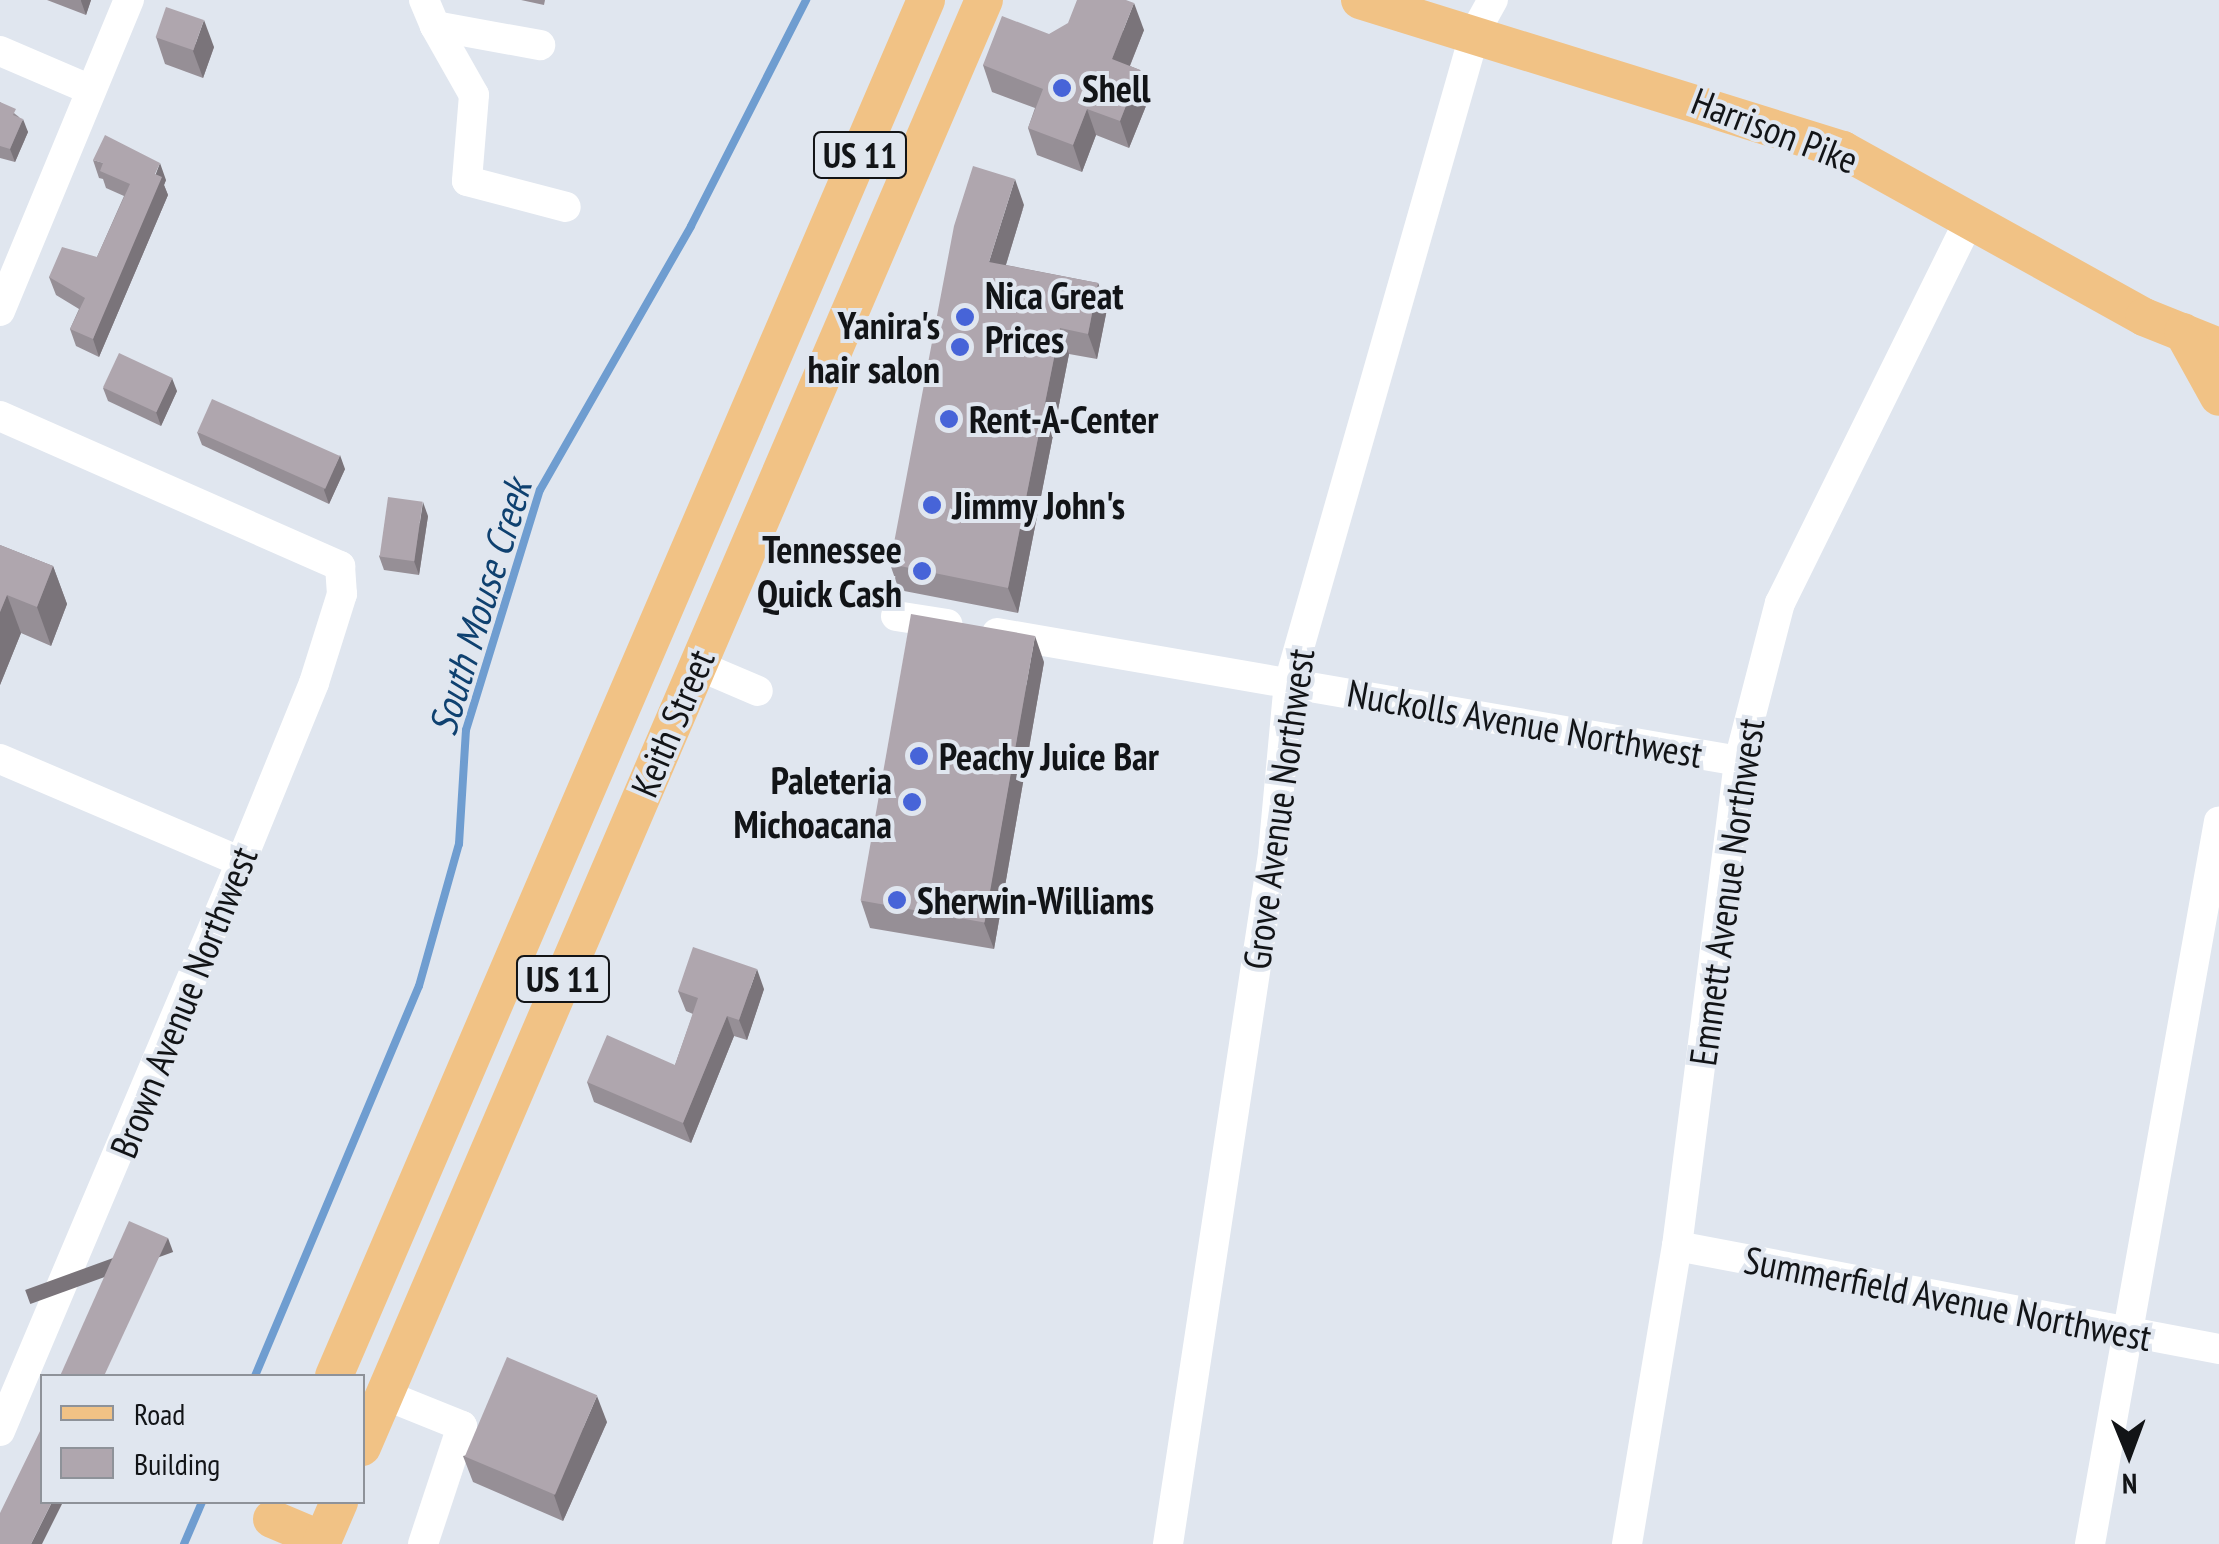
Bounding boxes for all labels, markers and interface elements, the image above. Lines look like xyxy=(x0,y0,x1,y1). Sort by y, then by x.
place label: Shell xyxy=(1082,65,1150,111)
marker: Shell xyxy=(1051,77,1073,99)
street label: Harrison Pike xyxy=(1686,78,1864,182)
road number: US 11 xyxy=(812,125,908,185)
place label: Nica Great Prices xyxy=(985,272,1124,362)
place label: Yanira's hair salon xyxy=(808,302,940,392)
marker: Nica Great Prices xyxy=(954,306,976,328)
marker: Yanira's hair salon xyxy=(949,336,971,358)
place label: Rent-A-Center xyxy=(969,396,1158,442)
marker: Rent-A-Center xyxy=(938,408,960,430)
water label: South Mouse Creek xyxy=(417,474,541,740)
place label: Jimmy John's xyxy=(952,482,1126,528)
marker: Jimmy John's xyxy=(921,494,943,516)
place label: Tennessee Quick Cash xyxy=(756,526,902,616)
marker: Tennessee Quick Cash xyxy=(911,560,933,582)
street label: Keith Street xyxy=(621,643,723,803)
street label: Grove Avenue Northwest xyxy=(1233,645,1323,973)
street label: Nuckolls Avenue Northwest xyxy=(1344,669,1706,777)
street label: Emmett Avenue Northwest xyxy=(1679,715,1773,1069)
place label: Peachy Juice Bar xyxy=(939,733,1160,779)
marker: Peachy Juice Bar xyxy=(908,745,930,767)
place label: Paleteria Michoacana xyxy=(734,757,892,846)
marker: Paleteria Michoacana xyxy=(901,791,923,813)
street label: Brown Avenue Northwest xyxy=(100,839,266,1165)
place label: Sherwin-Williams xyxy=(917,877,1154,923)
marker: Sherwin-Williams xyxy=(886,889,908,911)
road number: US 11 xyxy=(516,949,610,1009)
street label: Summerfield Avenue Northwest xyxy=(1740,1236,2156,1360)
legend xyxy=(40,1374,365,1504)
text: Road xyxy=(134,1394,185,1433)
north arrow xyxy=(2079,1404,2179,1504)
text: Building xyxy=(134,1444,220,1483)
text: N xyxy=(2122,1466,2137,1503)

